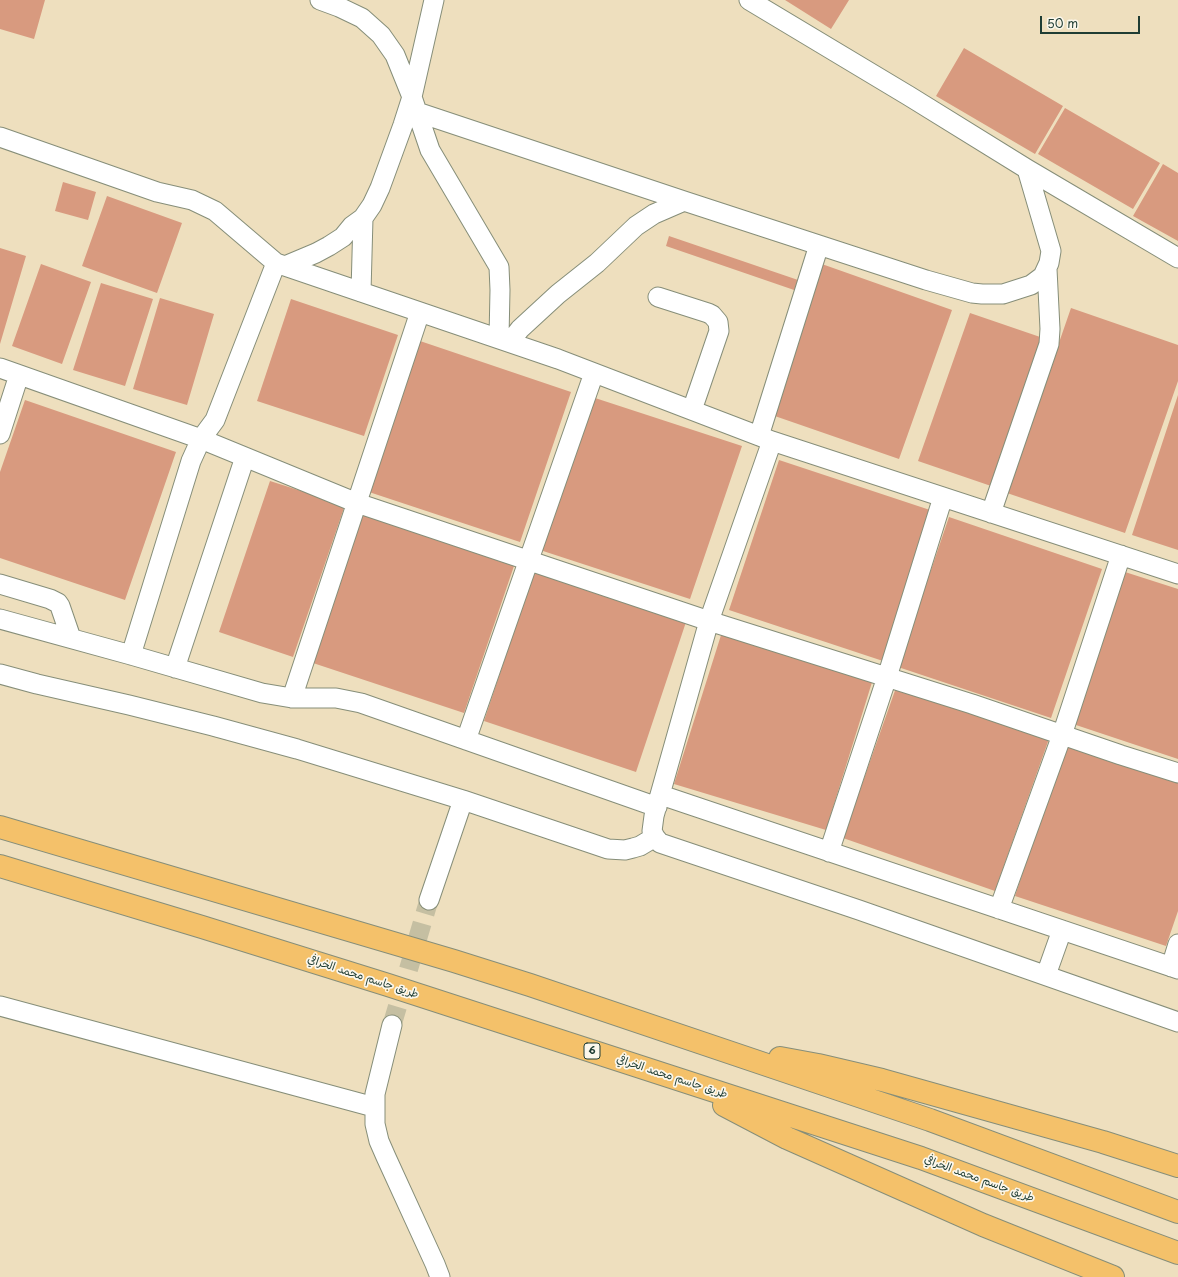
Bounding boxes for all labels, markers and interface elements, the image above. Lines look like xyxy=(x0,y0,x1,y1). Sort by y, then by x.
scale bar xyxy=(1042,8,1142,34)
text: 50 m xyxy=(1047,14,1078,32)
street label: طريق جاسم محمد الخرافي xyxy=(306,953,420,1001)
road number: 6 xyxy=(584,1043,600,1059)
street label: طريق جاسم محمد الخرافي xyxy=(615,1053,729,1101)
street label: طريق جاسم محمد الخرافي xyxy=(922,1153,1036,1205)

